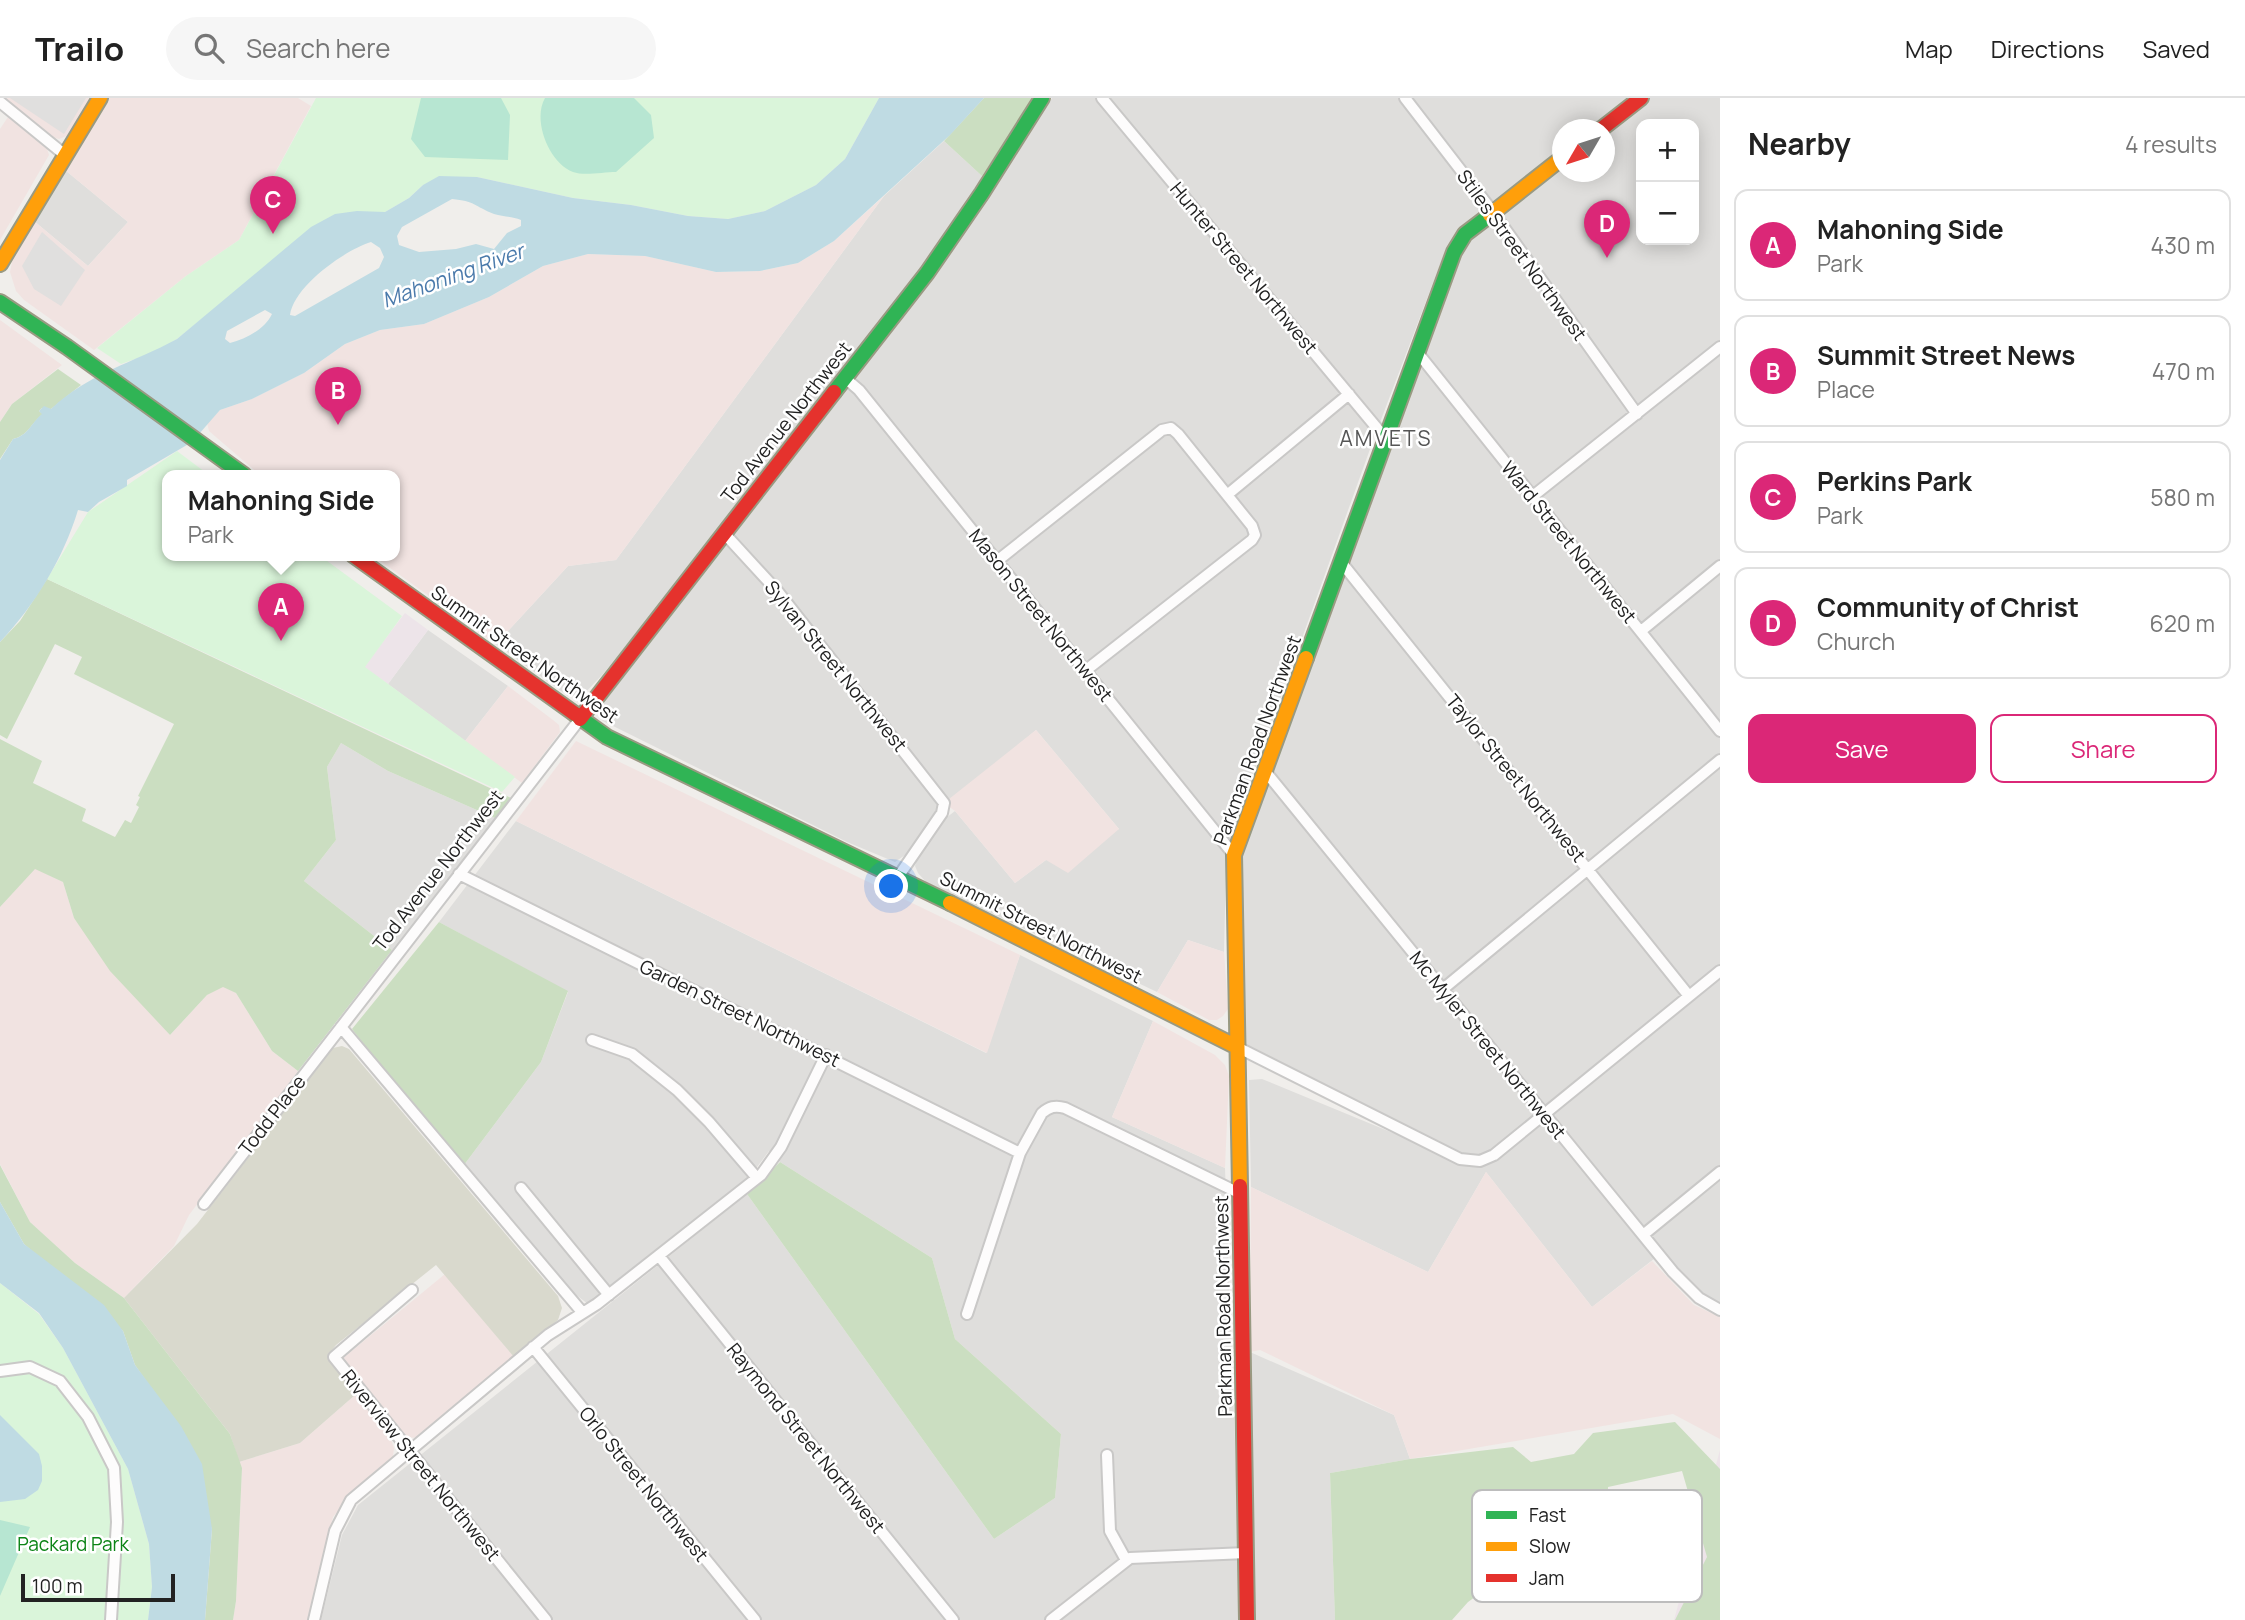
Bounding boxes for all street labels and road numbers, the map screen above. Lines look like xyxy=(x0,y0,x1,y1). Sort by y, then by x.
street label: Stiles Street Northwest xyxy=(1451,164,1593,346)
street label: Hunter Street Northwest xyxy=(1164,177,1324,359)
street label: Tod Avenue Northwest xyxy=(715,336,857,508)
street label: Ward Street Northwest xyxy=(1495,455,1643,629)
street label: Mason Street Northwest xyxy=(963,523,1119,707)
street label: Sylvan Street Northwest xyxy=(759,575,913,757)
street label: Summit Street Northwest xyxy=(426,579,624,729)
street label: Parkman Road Northwest xyxy=(1207,632,1307,848)
street label: Taylor Street Northwest xyxy=(1440,689,1592,867)
street label: Tod Avenue Northwest xyxy=(367,784,509,956)
street label: Summit Street Northwest xyxy=(936,865,1146,989)
street label: Mc Myler Street Northwest xyxy=(1404,946,1572,1144)
street label: Garden Street Northwest xyxy=(635,953,845,1073)
street label: Todd Place xyxy=(232,1069,312,1161)
street label: Parkman Road Northwest xyxy=(1208,1195,1238,1417)
street label: Raymond Street Northwest xyxy=(721,1337,891,1539)
street label: Riverview Street Northwest xyxy=(336,1364,506,1566)
street label: Orlo Street Northwest xyxy=(573,1401,715,1567)

